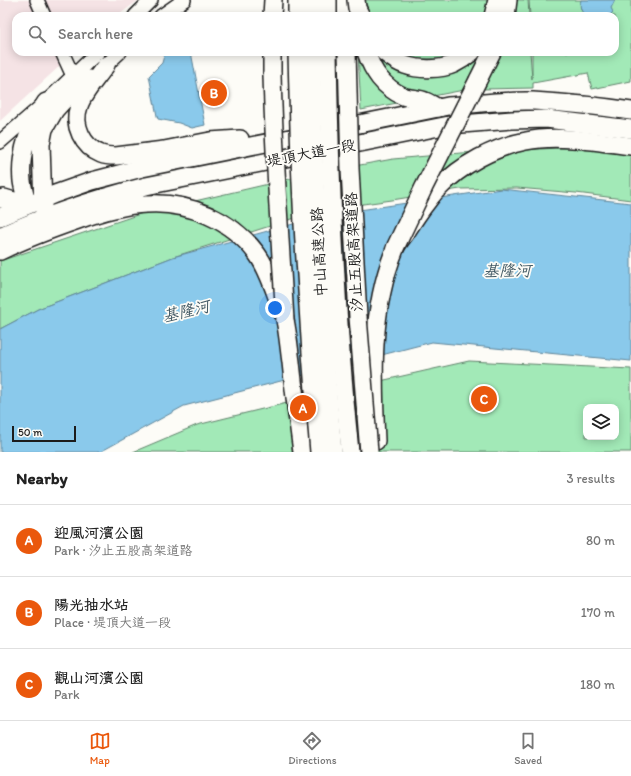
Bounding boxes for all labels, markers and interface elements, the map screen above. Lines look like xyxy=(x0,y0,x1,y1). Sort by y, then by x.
search box xyxy=(12,12,619,56)
icon: search xyxy=(26,23,48,45)
text: Search here xyxy=(58,25,133,43)
pin: B xyxy=(201,78,227,108)
street label: 堤頂大道一段 xyxy=(265,136,357,170)
street label: 汐止五股高架道路 xyxy=(342,192,366,312)
street label: 中山高速公路 xyxy=(308,207,330,297)
water label: 基隆河 xyxy=(483,261,534,280)
water label: 基隆河 xyxy=(160,296,214,326)
your location xyxy=(265,298,285,318)
pin: C xyxy=(471,384,497,414)
pin: A xyxy=(290,393,316,423)
map controls xyxy=(583,404,619,440)
button: layers xyxy=(583,404,619,440)
scale bar xyxy=(12,424,76,443)
text: 50 m xyxy=(18,426,42,439)
text: Nearby xyxy=(16,468,68,488)
text: 3 results xyxy=(566,471,615,486)
text: 迎風河濱公園 xyxy=(54,524,144,542)
text: A xyxy=(25,533,33,548)
text: 80 m xyxy=(586,533,615,548)
text: Park · 汐止五股高架道路 xyxy=(54,543,193,558)
text: 陽光抽水站 xyxy=(54,596,129,614)
text: B xyxy=(25,605,33,620)
text: 170 m xyxy=(581,605,615,620)
text: Place · 堤頂大道一段 xyxy=(54,615,171,630)
text: 觀山河濱公園 xyxy=(54,669,144,687)
text: C xyxy=(25,677,33,692)
text: 180 m xyxy=(580,677,615,692)
text: Park xyxy=(54,687,80,702)
tab: Map xyxy=(89,730,111,767)
tab: Directions xyxy=(288,730,337,767)
tab: Saved xyxy=(514,730,542,767)

